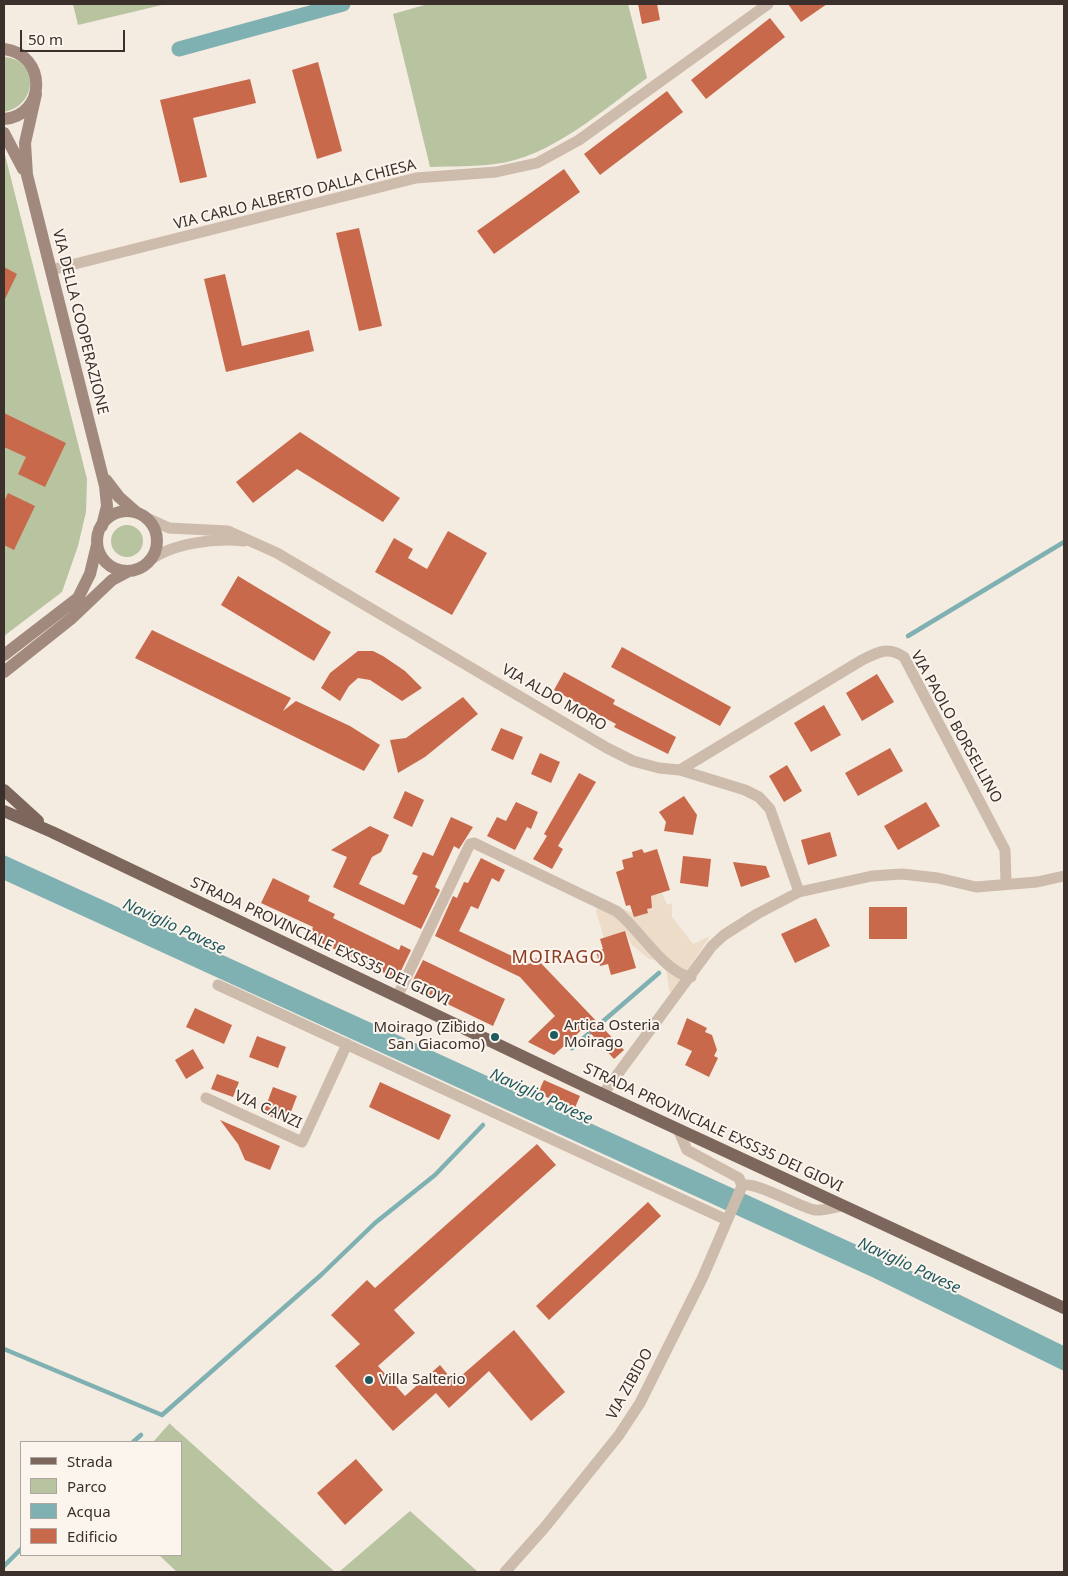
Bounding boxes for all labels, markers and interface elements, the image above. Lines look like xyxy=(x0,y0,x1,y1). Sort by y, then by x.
scale bar xyxy=(22,20,128,52)
text: 50 m xyxy=(28,29,63,49)
street label: VIA CARLO ALBERTO DALLA CHIESA xyxy=(172,156,418,234)
street label: VIA DELLA COOPERAZIONE xyxy=(48,228,112,416)
street label: VIA PAOLO BORSELLINO xyxy=(907,648,1005,806)
street label: VIA ALDO MORO xyxy=(498,661,610,735)
street label: STRADA PROVINCIALE EXSS35 DEI GIOVI xyxy=(188,874,452,1010)
water label: Naviglio Pavese xyxy=(120,895,228,959)
district label: MOIRAGO xyxy=(511,947,605,969)
place label: Artica Osteria Moirago xyxy=(564,1017,660,1052)
place label: Moirago (Zibido San Giacomo) xyxy=(374,1019,485,1054)
marker: Artica Osteria Moirago xyxy=(548,1029,560,1041)
marker: Moirago (Zibido San Giacomo) xyxy=(489,1031,501,1043)
street label: STRADA PROVINCIALE EXSS35 DEI GIOVI xyxy=(581,1060,845,1196)
water label: Naviglio Pavese xyxy=(487,1065,595,1129)
street label: VIA CANZI xyxy=(232,1087,304,1133)
water label: Naviglio Pavese xyxy=(855,1234,963,1298)
street label: VIA ZIBIDO xyxy=(603,1345,657,1423)
place label: Villa Salterio xyxy=(379,1371,465,1389)
marker: Villa Salterio xyxy=(363,1374,375,1386)
legend xyxy=(20,1441,182,1556)
text: Strada xyxy=(67,1451,113,1471)
text: Parco xyxy=(67,1476,107,1496)
text: Acqua xyxy=(67,1501,111,1521)
text: Edificio xyxy=(67,1526,118,1546)

